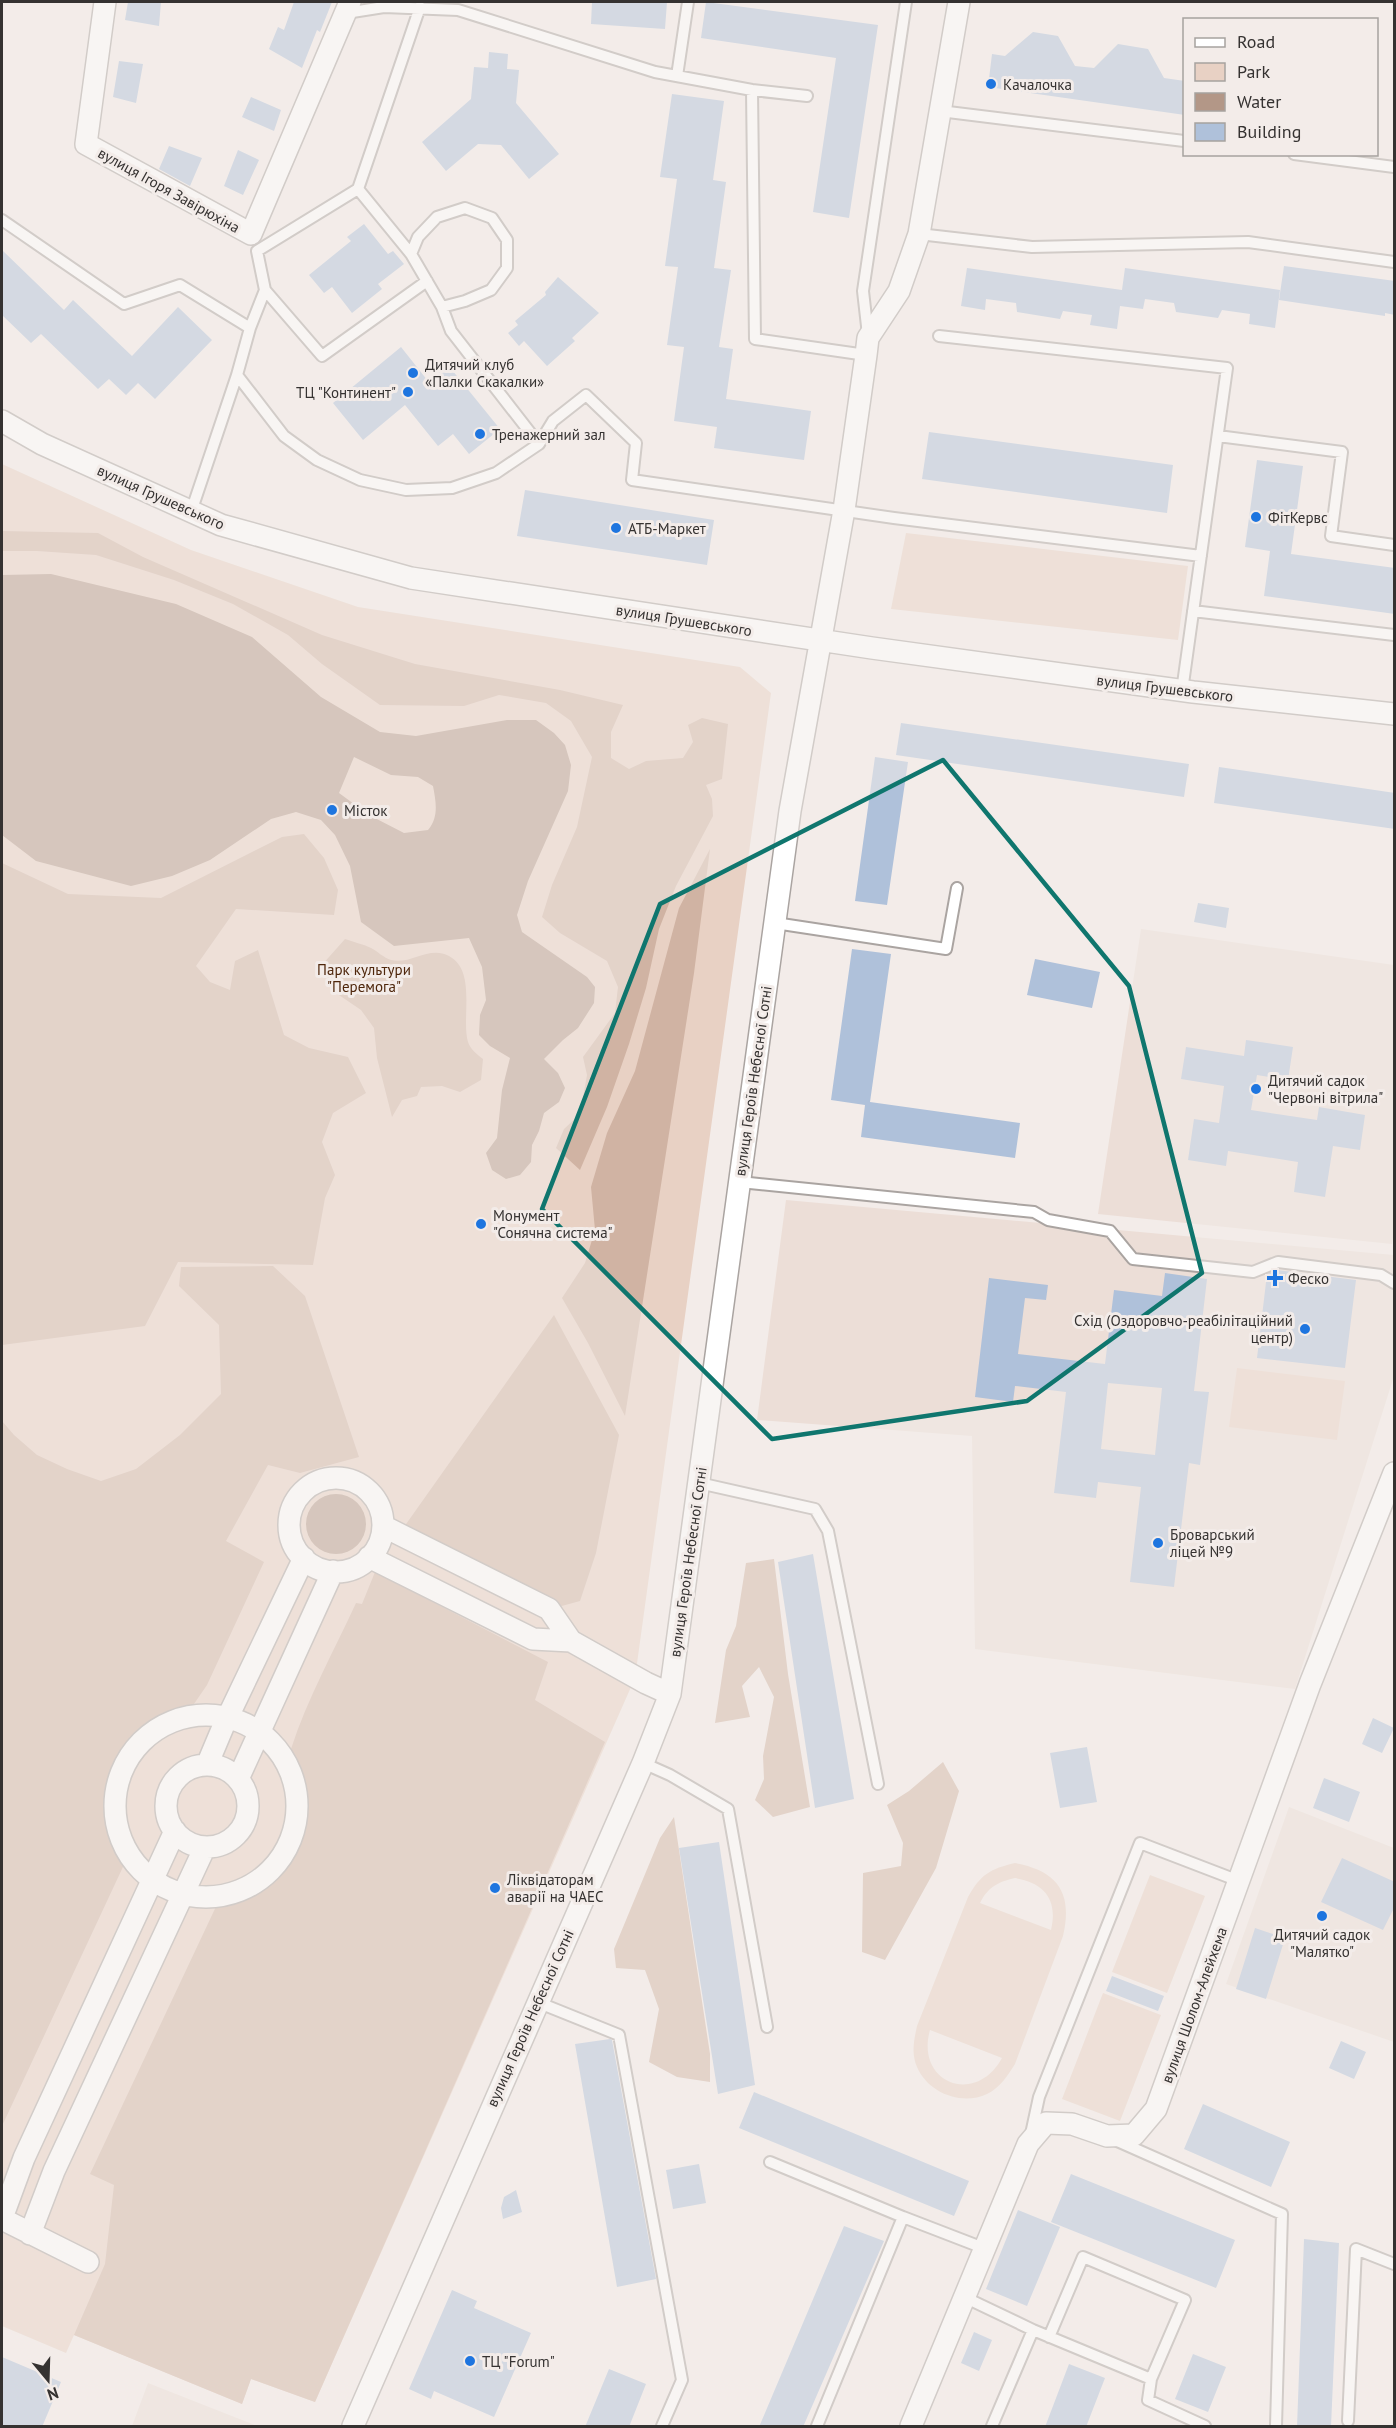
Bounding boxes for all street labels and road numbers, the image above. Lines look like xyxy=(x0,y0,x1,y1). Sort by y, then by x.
street label: вулиця Ігоря Завірюхіна xyxy=(95,143,243,237)
street label: вулиця Грушевського xyxy=(94,460,228,534)
street label: вулиця Грушевського xyxy=(615,600,753,640)
street label: вулиця Грушевського xyxy=(1096,670,1234,706)
street label: вулиця Героїв Небесної Сотні xyxy=(730,985,776,1177)
street label: вулиця Героїв Небесної Сотні xyxy=(665,1466,711,1658)
street label: вулиця Шолом-Алейхема xyxy=(1157,1924,1231,2086)
street label: вулиця Героїв Небесної Сотні xyxy=(482,1926,578,2110)

